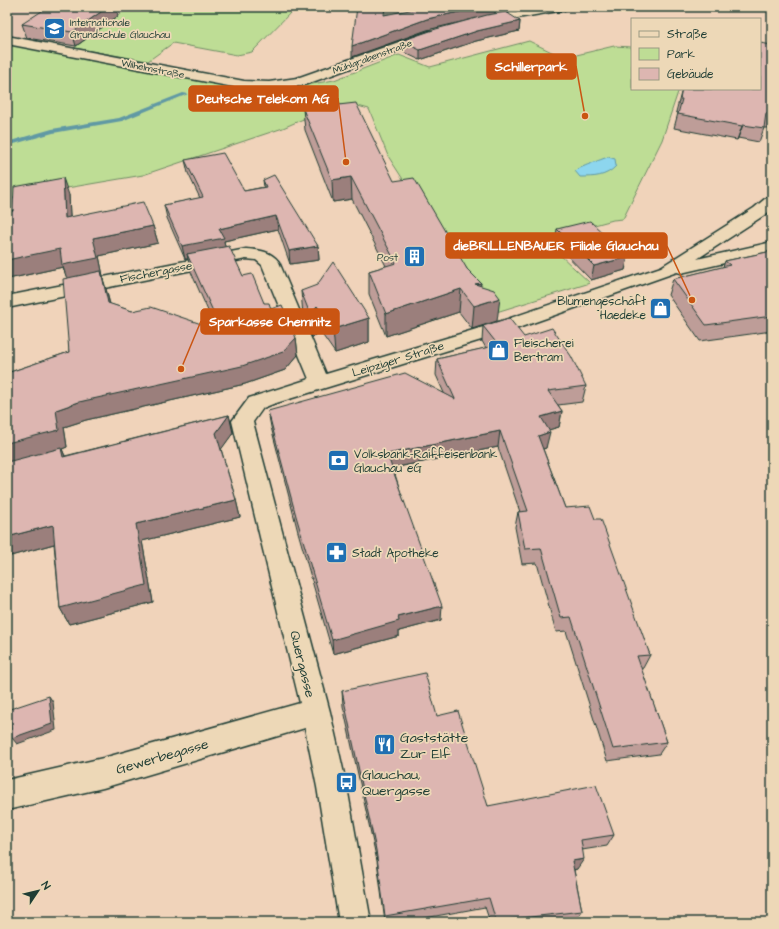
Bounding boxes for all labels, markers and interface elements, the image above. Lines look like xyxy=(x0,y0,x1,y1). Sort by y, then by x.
school or university icon: Internationale Grundschule Glauchau xyxy=(41,15,67,41)
place label: Internationale Grundschule Glauchau xyxy=(70,16,170,42)
legend xyxy=(631,18,761,90)
text: Straße xyxy=(667,26,708,43)
street label: Mühlgrabenstraße xyxy=(331,36,415,79)
text: Park xyxy=(667,46,695,63)
callout: Schillerpark xyxy=(487,54,576,79)
street label: Wilhelmstraße xyxy=(120,56,186,82)
text: Schillerpark xyxy=(494,58,568,77)
text: Gebäude xyxy=(667,66,714,83)
callout: Deutsche Telekom AG xyxy=(189,86,338,111)
text: Deutsche Telekom AG xyxy=(197,90,329,108)
callout: dieBRILLENBAUER Filiale Glauchau xyxy=(446,233,667,258)
text: dieBRILLENBAUER Filiale Glauchau xyxy=(452,237,659,255)
building icon: Post xyxy=(401,244,427,270)
place label: Post xyxy=(377,251,398,265)
street label: Fischergasse xyxy=(118,257,195,289)
place label: Blumengeschäft Haedeke xyxy=(557,293,647,324)
shop icon: Blumengeschäft Haedeke xyxy=(648,295,674,321)
callout: Sparkasse Chemnitz xyxy=(201,309,339,334)
text: Sparkasse Chemnitz xyxy=(208,313,332,332)
place label: Fleischerei Bertram xyxy=(514,335,574,366)
street label: Leipziger Straße xyxy=(350,337,447,383)
shop icon: Fleischerei Bertram xyxy=(485,337,511,363)
place label: Volksbank-Raiffeisenbank Glauchau eG xyxy=(354,446,498,477)
bank icon: Volksbank-Raiffeisenbank Glauchau eG xyxy=(325,448,351,474)
pharmacy icon: Stadt Apotheke xyxy=(324,540,350,566)
place label: Stadt Apotheke xyxy=(352,545,439,562)
street label: Quergasse xyxy=(284,629,320,700)
place label: Gaststätte Zur Elf xyxy=(400,728,469,764)
restaurant icon: Gaststätte Zur Elf xyxy=(372,732,398,758)
street label: Gewerbegasse xyxy=(114,734,211,780)
place label: Glauchau, Quergasse xyxy=(362,765,431,801)
bus stop icon: Glauchau, Quergasse xyxy=(333,769,359,795)
north arrow xyxy=(18,871,58,911)
text: N xyxy=(38,878,54,893)

